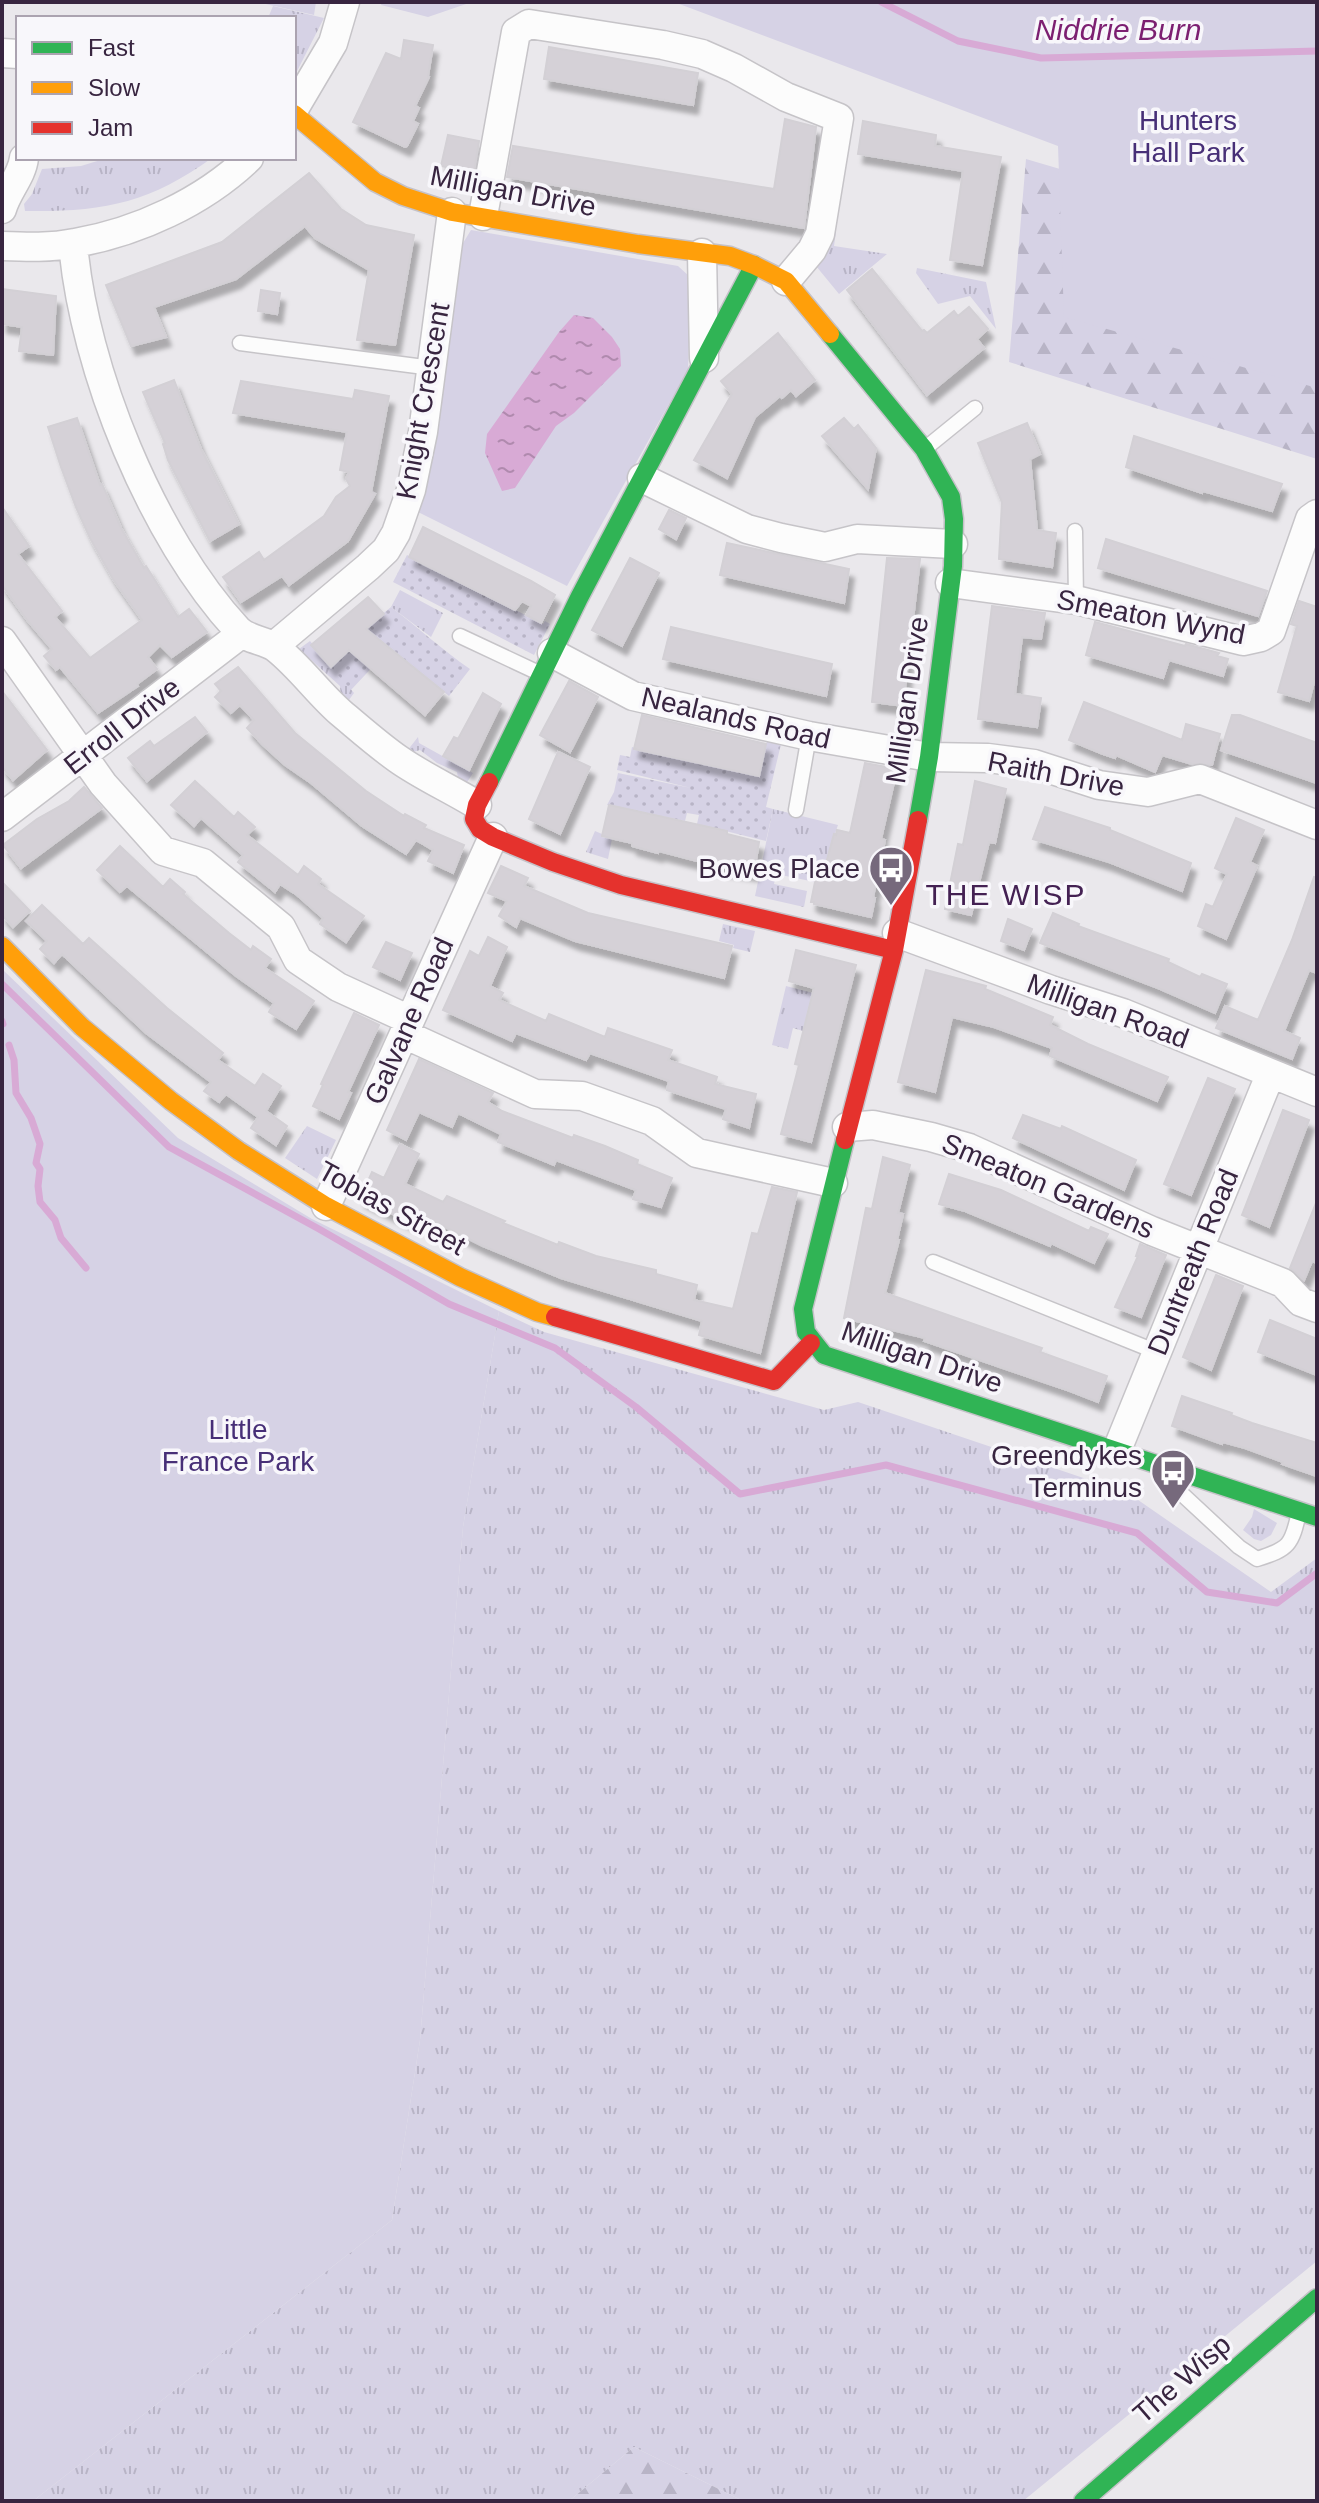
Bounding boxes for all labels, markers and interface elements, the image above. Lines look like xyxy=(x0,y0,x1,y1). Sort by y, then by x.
water label: Niddrie Burn xyxy=(1035,13,1201,46)
legend xyxy=(16,16,296,160)
text: Fast xyxy=(88,34,135,61)
text: Slow xyxy=(88,74,141,101)
park label: Hunters Hall Park xyxy=(1131,105,1246,168)
text: Jam xyxy=(88,114,133,141)
street label: Milligan Drive xyxy=(428,160,598,222)
street label: Knight Crescent xyxy=(390,300,456,502)
street label: Smeaton Wynd xyxy=(1054,584,1248,650)
street label: Milligan Drive xyxy=(880,615,934,785)
street label: Erroll Drive xyxy=(58,671,186,781)
street label: Nealands Road xyxy=(638,681,834,755)
street label: Raith Drive xyxy=(985,746,1127,802)
bus stop icon: Bowes Place xyxy=(867,844,915,907)
place label: Bowes Place xyxy=(698,853,860,884)
district label: THE WISP xyxy=(925,878,1087,911)
street label: Galvane Road xyxy=(358,933,460,1109)
street label: Milligan Road xyxy=(1023,967,1193,1055)
street label: Smeaton Gardens xyxy=(937,1127,1159,1245)
street label: Tobias Street xyxy=(313,1155,471,1261)
street label: Duntreath Road xyxy=(1142,1165,1244,1359)
street label: Milligan Drive xyxy=(838,1315,1006,1399)
park label: Little France Park xyxy=(162,1414,315,1477)
place label: Greendykes Terminus xyxy=(991,1440,1142,1503)
bus stop icon: Greendykes Terminus xyxy=(1149,1447,1197,1510)
street label: The Wisp xyxy=(1127,2329,1237,2429)

